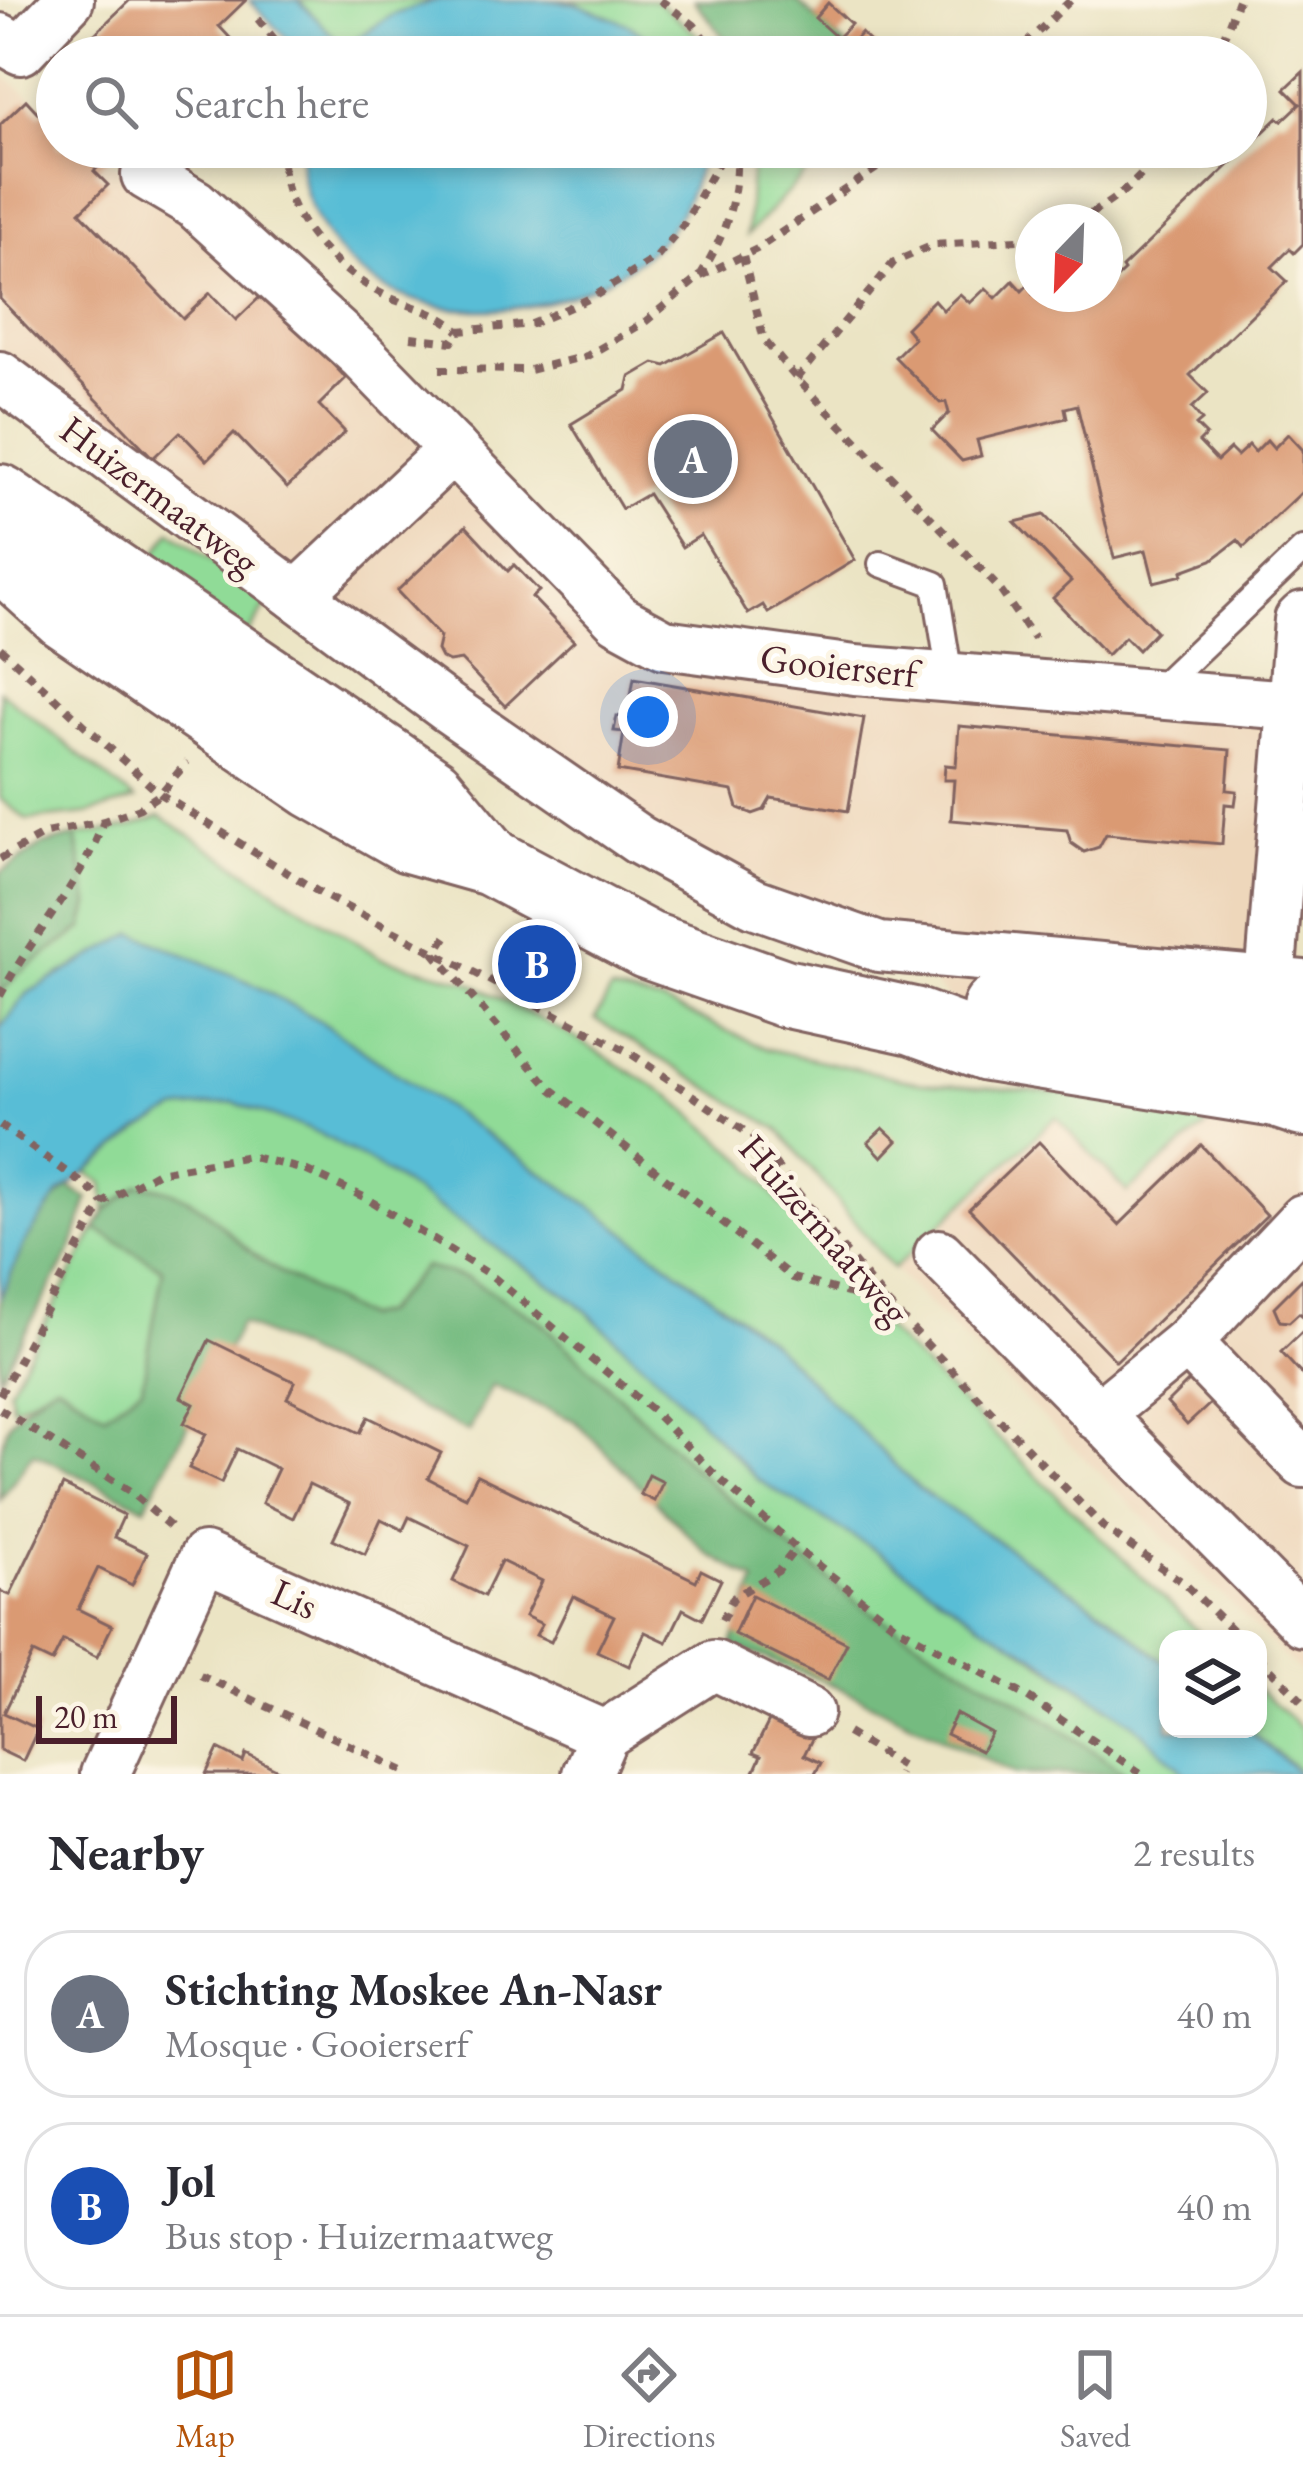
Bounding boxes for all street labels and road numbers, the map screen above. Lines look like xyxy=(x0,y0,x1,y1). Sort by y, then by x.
street label: Huizermaatweg xyxy=(50,404,270,587)
street label: Gooierserf xyxy=(758,632,925,700)
street label: Huizermaatweg xyxy=(728,1123,922,1336)
street label: Lis xyxy=(264,1566,326,1631)

